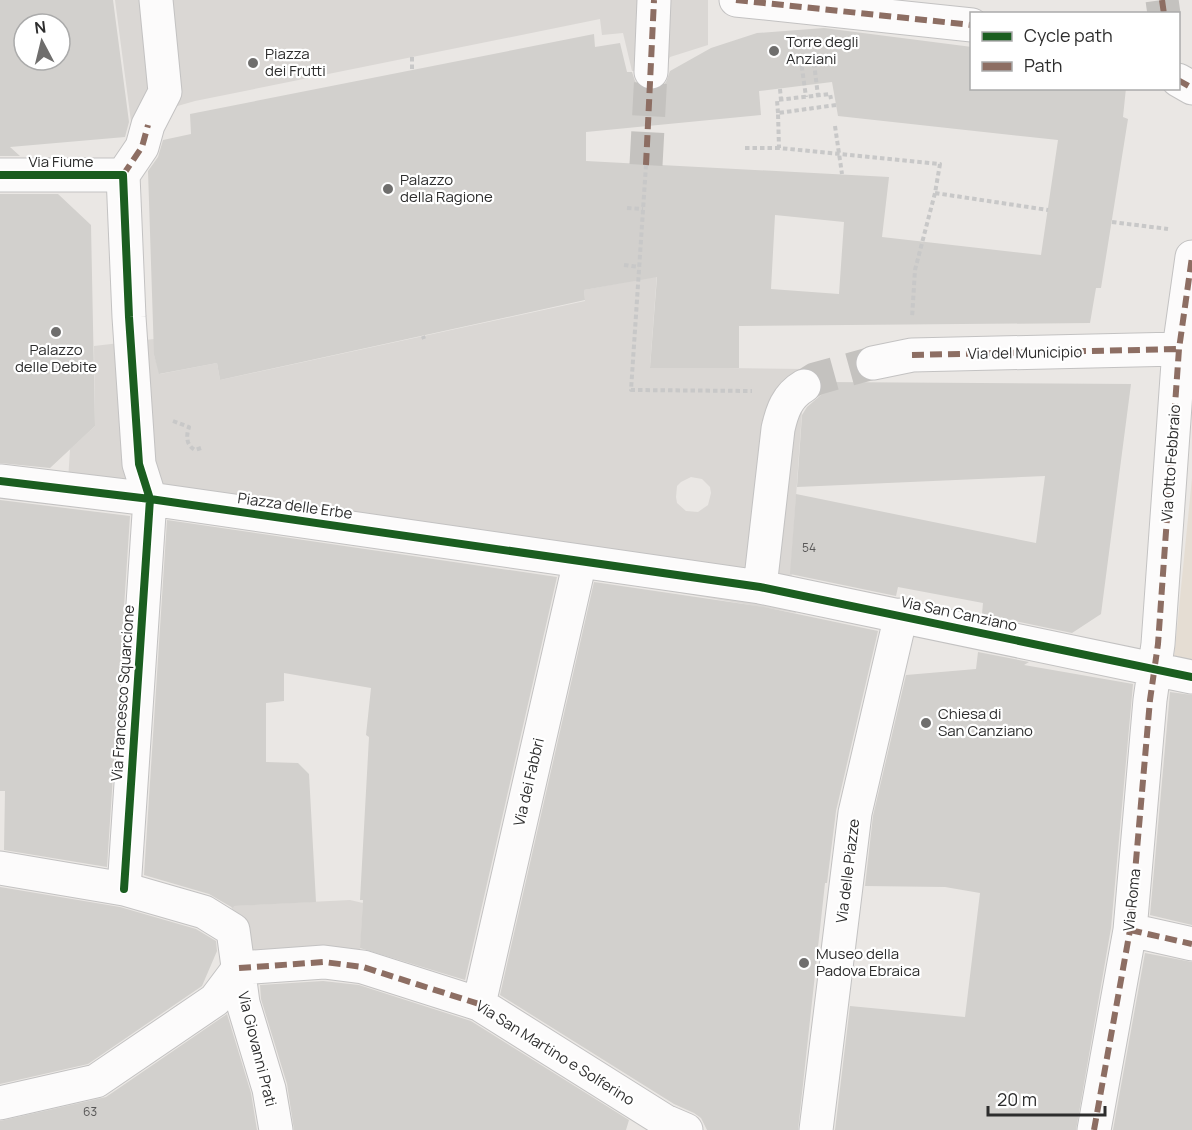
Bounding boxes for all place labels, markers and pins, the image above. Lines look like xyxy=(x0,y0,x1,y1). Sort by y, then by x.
place label: Torre degli Anziani xyxy=(786,31,859,69)
place label: Piazza dei Frutti xyxy=(265,43,326,81)
marker: Torre degli Anziani xyxy=(767,44,781,58)
marker: Piazza dei Frutti xyxy=(246,56,260,70)
place label: Palazzo della Ragione xyxy=(400,169,493,207)
marker: Palazzo della Ragione xyxy=(381,182,395,196)
marker: Palazzo delle Debite xyxy=(49,325,63,339)
place label: Palazzo delle Debite xyxy=(15,339,97,377)
place label: Chiesa di San Canziano xyxy=(938,703,1033,741)
marker: Chiesa di San Canziano xyxy=(919,716,933,730)
place label: Museo della Padova Ebraica xyxy=(816,943,920,981)
marker: Museo della Padova Ebraica xyxy=(797,956,811,970)

